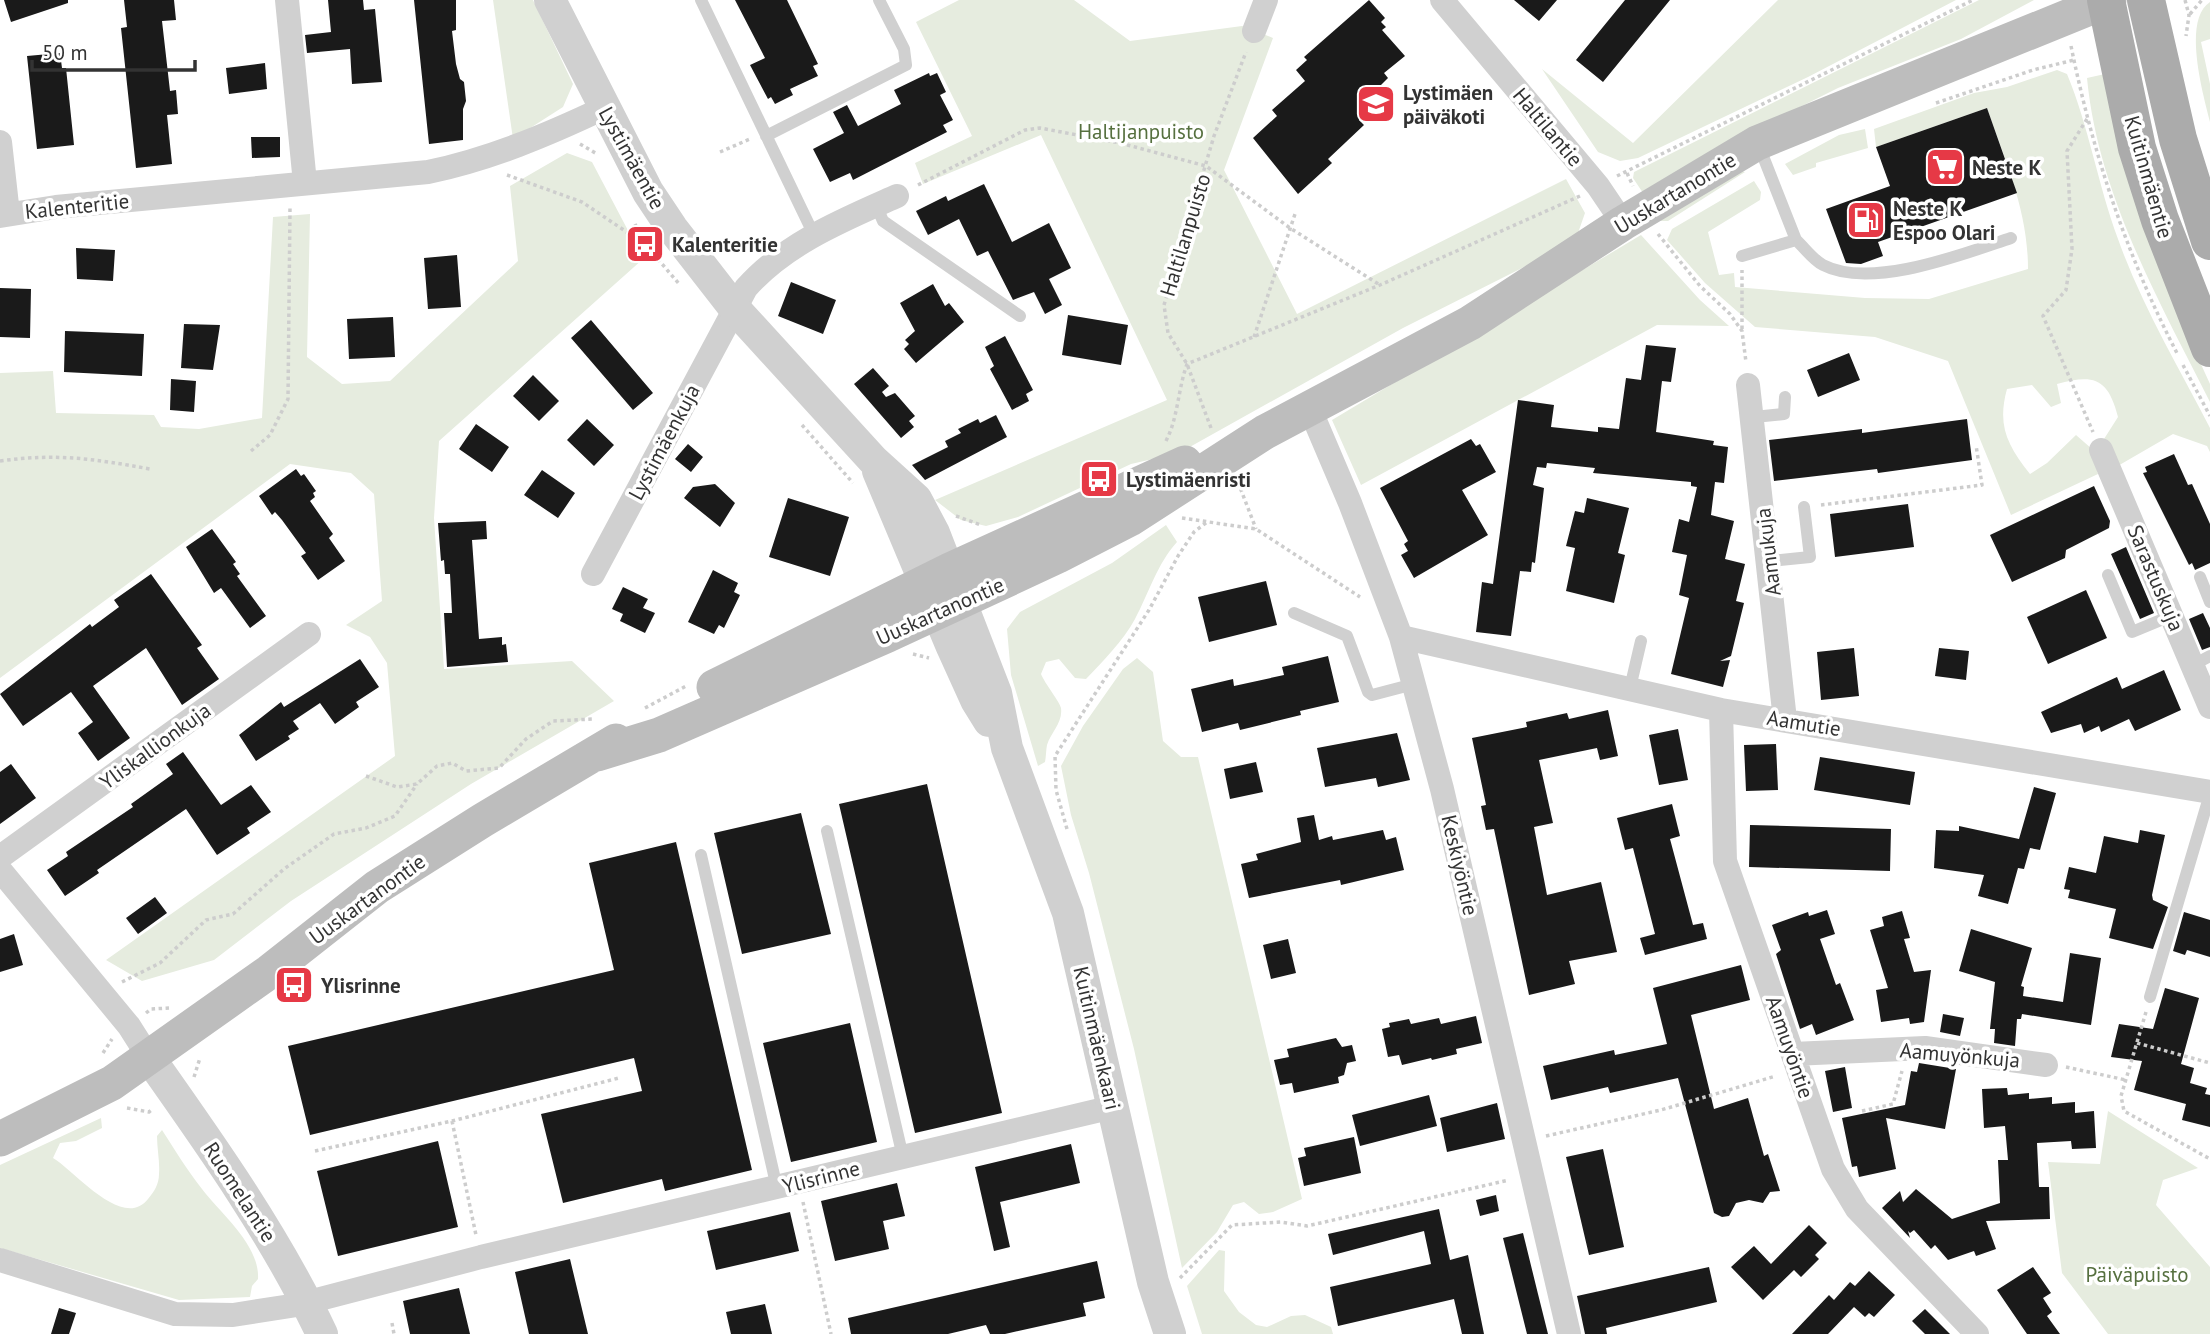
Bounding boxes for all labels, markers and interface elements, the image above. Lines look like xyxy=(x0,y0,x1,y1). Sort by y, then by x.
scale bar xyxy=(32,28,194,72)
text: 50 m xyxy=(42,39,88,66)
place label: Lystimäen päiväkoti xyxy=(1403,79,1493,130)
street label: Haltilantie xyxy=(1507,82,1589,172)
school or university icon: Lystimäen päiväkoti xyxy=(1355,83,1397,125)
street label: Lystimäentie xyxy=(593,102,671,214)
street label: Kuitinmäentie xyxy=(2119,113,2179,241)
park label: Haltijanpuisto xyxy=(1078,118,1204,145)
street label: Uuskartanontie xyxy=(1609,146,1741,240)
supermarket icon: Neste K xyxy=(1924,146,1966,188)
place label: Neste K xyxy=(1972,154,2042,181)
street label: Haltilanpuisto xyxy=(1154,170,1216,300)
street label: Kalenteritie xyxy=(24,187,130,225)
place label: Neste K Espoo Olari xyxy=(1893,195,1995,246)
fuel station icon: Neste K Espoo Olari xyxy=(1845,199,1887,241)
bus stop icon: Kalenteritie xyxy=(624,223,666,265)
place label: Kalenteritie xyxy=(672,231,778,258)
street label: Lystimäenkuja xyxy=(622,380,706,504)
bus stop icon: Lystimäenristi xyxy=(1078,458,1120,500)
place label: Lystimäenristi xyxy=(1126,466,1251,493)
street label: Aamukuja xyxy=(1749,506,1787,598)
street label: Sarastuskuja xyxy=(2122,521,2190,635)
street label: Uuskartanontie xyxy=(872,571,1008,651)
street label: Yliskallionkuja xyxy=(94,697,216,795)
street label: Aamutie xyxy=(1765,704,1843,742)
street label: Keskiyöntie xyxy=(1435,812,1485,918)
street label: Uuskartanontie xyxy=(304,848,430,950)
street label: Kuitinmäenkaari xyxy=(1067,963,1127,1113)
bus stop icon: Ylisrinne xyxy=(273,964,315,1006)
place label: Ylisrinne xyxy=(320,972,401,999)
street label: Aamuyöntie xyxy=(1760,992,1820,1102)
street label: Aamuyönkuja xyxy=(1899,1036,2021,1074)
street label: Ruomelantie xyxy=(198,1137,282,1247)
street label: Ylisrinne xyxy=(780,1154,862,1200)
park label: Päiväpuisto xyxy=(2086,1261,2188,1288)

